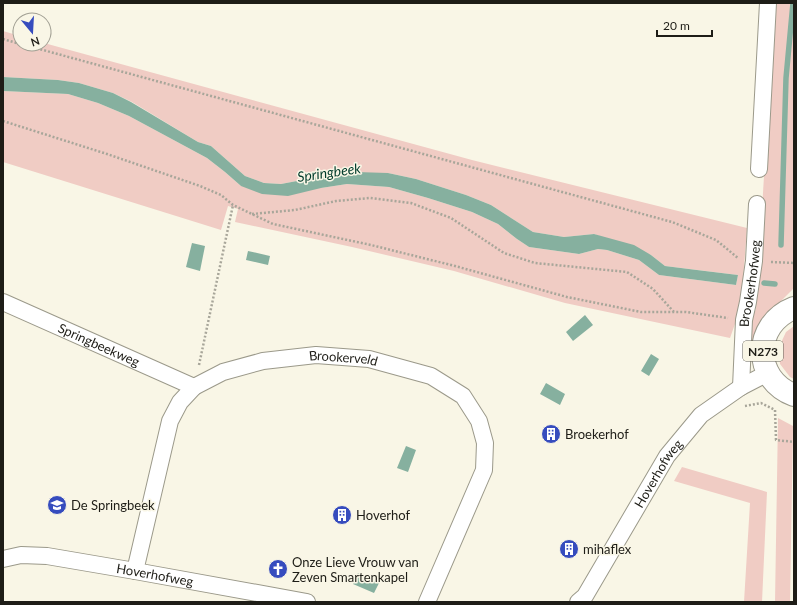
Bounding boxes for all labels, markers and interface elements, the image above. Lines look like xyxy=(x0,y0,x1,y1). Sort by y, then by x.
north arrow xyxy=(12,12,52,52)
scale bar xyxy=(657,12,712,38)
text: 20 m xyxy=(663,18,690,33)
text: N xyxy=(29,34,41,49)
water label: Springbeek xyxy=(296,159,362,185)
street label: Brookerhofweg xyxy=(736,239,763,327)
street label: Springbeekweg xyxy=(56,320,142,370)
road number: N273 xyxy=(743,341,783,361)
street label: Brookerveld xyxy=(308,347,380,369)
building icon: Broekerhof xyxy=(540,423,562,445)
place label: Broekerhof xyxy=(565,426,629,442)
street label: Hoverhofweg xyxy=(631,436,686,510)
school or university icon: De Springbeek xyxy=(46,494,68,516)
place label: De Springbeek xyxy=(71,497,155,513)
building icon: Hoverhof xyxy=(331,504,353,526)
place label: Hoverhof xyxy=(356,507,411,523)
building icon: mihaflex xyxy=(558,538,580,560)
place label: mihaflex xyxy=(583,541,632,557)
place label: Onze Lieve Vrouw van Zeven Smartenkapel xyxy=(292,554,419,585)
church icon: Onze Lieve Vrouw van Zeven Smartenkapel xyxy=(267,558,289,580)
street label: Hoverhofweg xyxy=(115,560,195,589)

